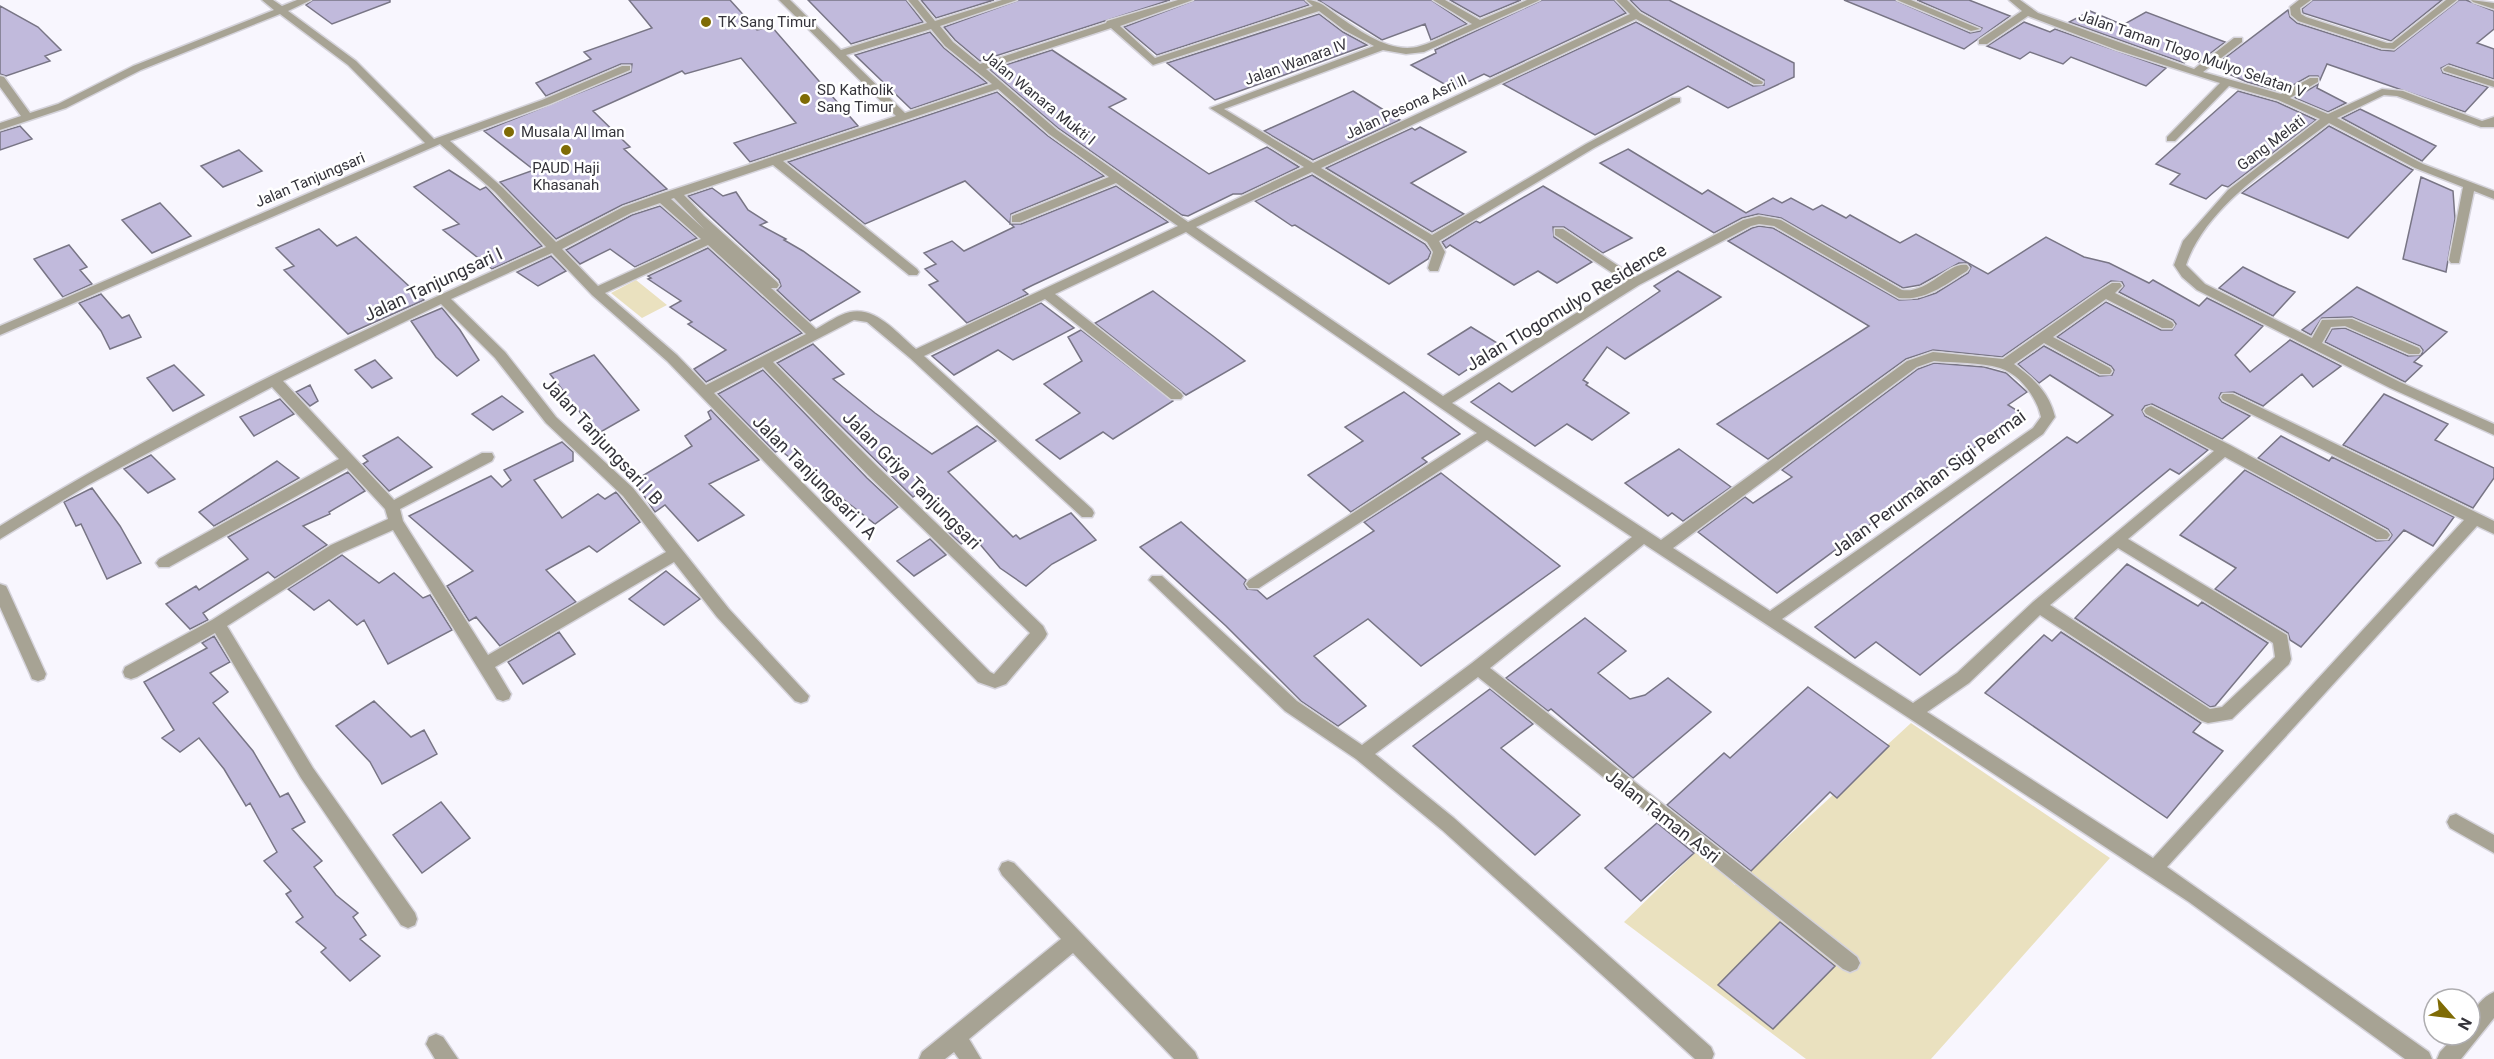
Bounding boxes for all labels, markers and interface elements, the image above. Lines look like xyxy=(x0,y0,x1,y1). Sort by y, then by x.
street label: Jalan Taman Tlogo Mulyo Selatan V xyxy=(2076,7,2308,102)
place label: TK Sang Timur xyxy=(718,13,816,31)
marker: TK Sang Timur xyxy=(699,15,713,29)
street label: Jalan Wanara IV xyxy=(1242,35,1350,89)
street label: Jalan Wanara Mukti I xyxy=(979,47,1099,149)
street label: Jalan Pesona Asri II xyxy=(1342,71,1470,143)
place label: SD Katholik Sang Timur xyxy=(817,81,894,116)
marker: SD Katholik Sang Timur xyxy=(798,92,812,106)
street label: Gang Melati xyxy=(2234,112,2308,174)
place label: Musala Al Iman xyxy=(521,123,625,141)
marker: Musala Al Iman xyxy=(502,125,516,139)
marker: PAUD Haji Khasanah xyxy=(559,143,573,157)
street label: Jalan Tanjungsari xyxy=(252,149,368,211)
place label: PAUD Haji Khasanah xyxy=(532,159,600,194)
street label: Jalan Tlogomulyo Residence xyxy=(1462,239,1670,375)
street label: Jalan Tanjungsari I xyxy=(360,243,506,325)
street label: Jalan Tanjungsari I B xyxy=(539,373,667,509)
street label: Jalan Perumahan Sigi Permai xyxy=(1827,405,2029,561)
street label: Jalan Griya Tanjungsari xyxy=(839,407,985,553)
street label: Jalan Tanjungsari I A xyxy=(749,411,882,544)
street label: Jalan Taman Asri xyxy=(1602,765,1724,867)
north arrow xyxy=(2422,987,2482,1047)
text: N xyxy=(2454,1014,2476,1033)

